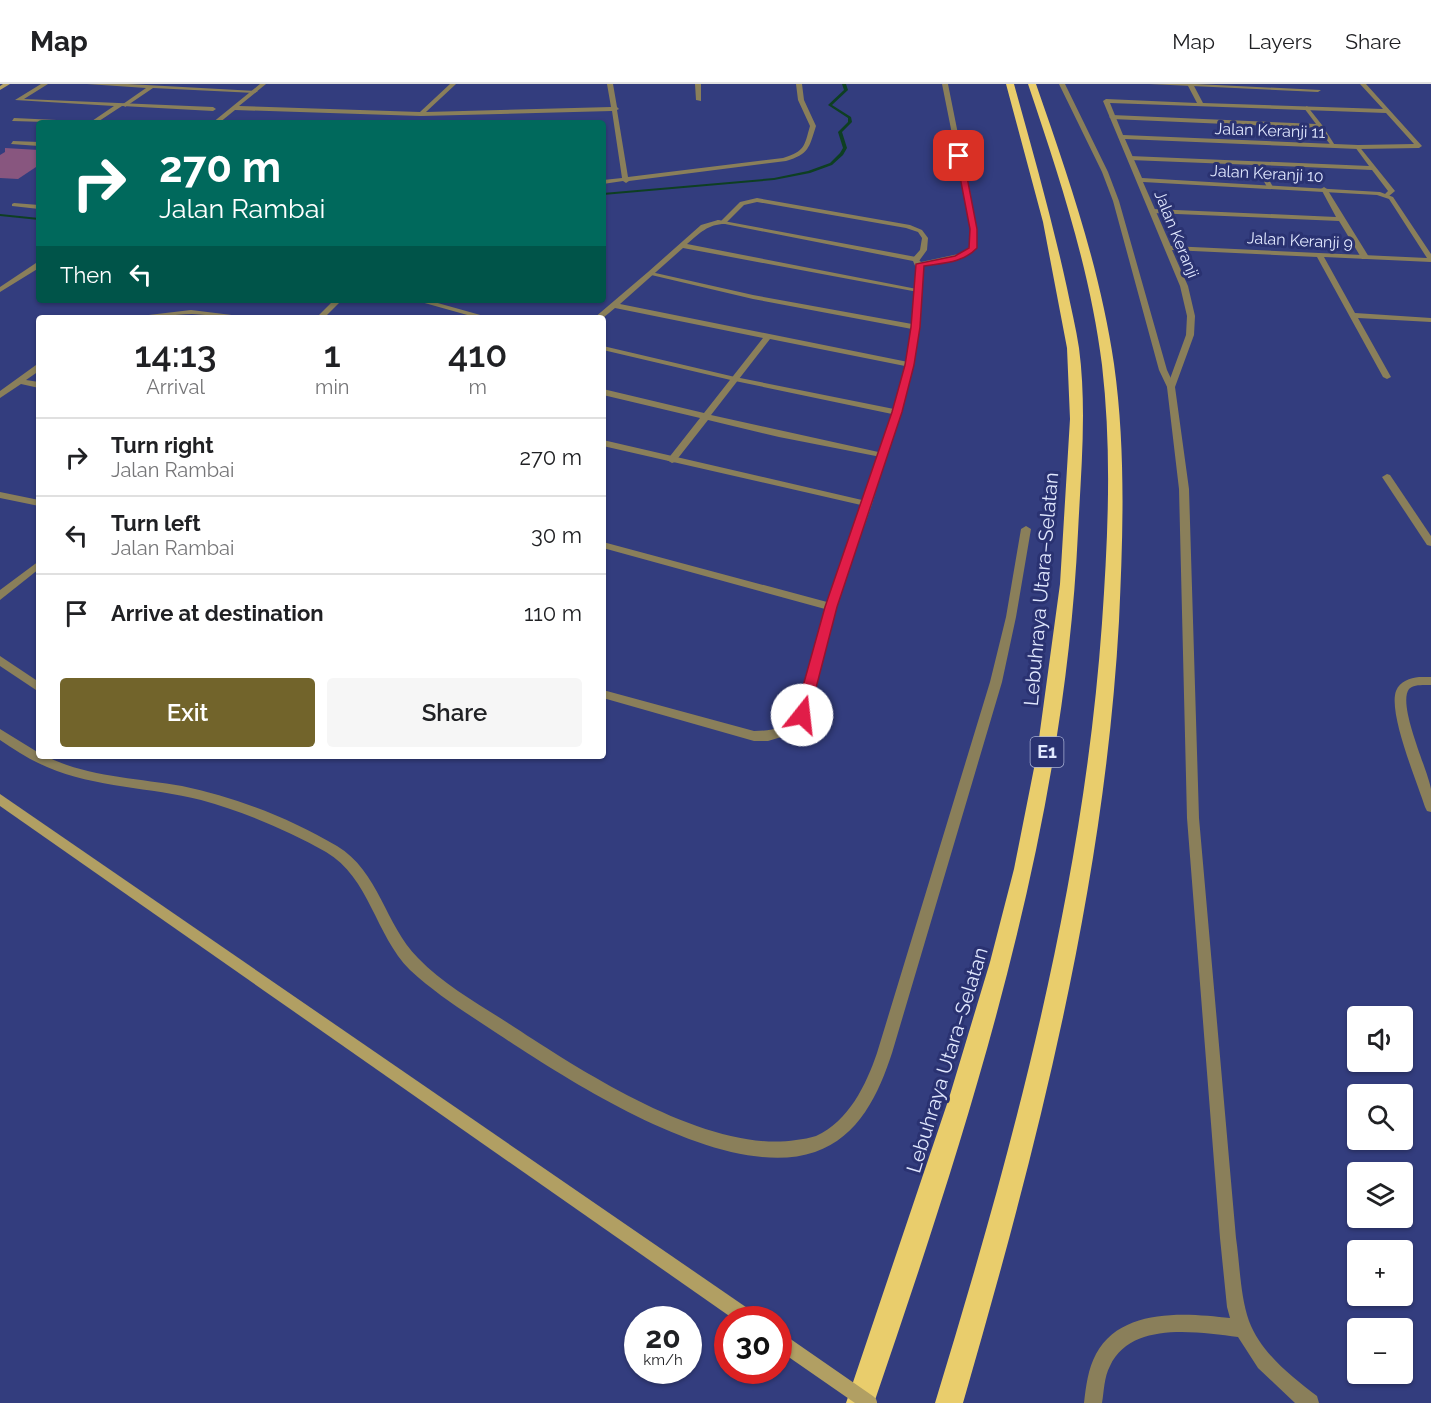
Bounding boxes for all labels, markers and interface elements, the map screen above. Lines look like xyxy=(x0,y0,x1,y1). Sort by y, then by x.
text: Map xyxy=(30,25,88,58)
text: Map xyxy=(1172,29,1215,54)
text: Layers xyxy=(1248,29,1312,54)
text: Share xyxy=(1345,29,1401,54)
street label: Jalan Keranji 11 xyxy=(1214,119,1326,142)
pin xyxy=(933,130,984,181)
icon: arrive xyxy=(942,139,975,172)
text: 270 m xyxy=(159,143,281,192)
icon: right xyxy=(60,144,138,222)
street label: Jalan Keranji 10 xyxy=(1210,161,1324,186)
street label: Jalan Keranji xyxy=(1150,188,1203,281)
text: Jalan Rambai xyxy=(159,193,325,224)
street label: Jalan Keranji 9 xyxy=(1246,228,1353,253)
icon: left xyxy=(124,258,157,291)
text: Then xyxy=(60,262,112,288)
text: 14:13 xyxy=(135,333,217,375)
text: 1 xyxy=(324,333,341,375)
text: 410 xyxy=(448,333,507,375)
text: Arrival xyxy=(146,375,205,399)
text: min xyxy=(315,375,350,399)
text: m xyxy=(469,375,487,399)
text: Turn right xyxy=(111,432,214,458)
icon: right xyxy=(60,441,93,474)
text: 270 m xyxy=(520,444,582,470)
text: Jalan Rambai xyxy=(111,458,234,482)
street label: Lebuhraya Utara–Selatan xyxy=(1019,471,1063,707)
text: Turn left xyxy=(111,510,201,536)
icon: left xyxy=(60,519,93,552)
text: 30 m xyxy=(531,522,582,548)
text: Jalan Rambai xyxy=(111,536,234,560)
icon: arrive xyxy=(60,597,93,630)
text: Arrive at destination xyxy=(111,600,324,626)
text: 110 m xyxy=(524,600,582,626)
button: Exit xyxy=(60,678,315,747)
button: Share xyxy=(327,678,582,747)
position arrow xyxy=(770,683,834,747)
road number: E1 xyxy=(1030,737,1064,767)
street label: Lebuhraya Utara–Selatan xyxy=(901,944,993,1176)
map controls xyxy=(1347,1006,1413,1384)
button: sound xyxy=(1347,1006,1413,1072)
button: search xyxy=(1347,1084,1413,1150)
button: layers xyxy=(1347,1162,1413,1228)
button: + xyxy=(1347,1240,1413,1306)
speed limit sign: 30 xyxy=(714,1306,792,1384)
button: − xyxy=(1347,1318,1413,1384)
text: 20 xyxy=(645,1320,681,1355)
text: km/h xyxy=(643,1351,683,1369)

